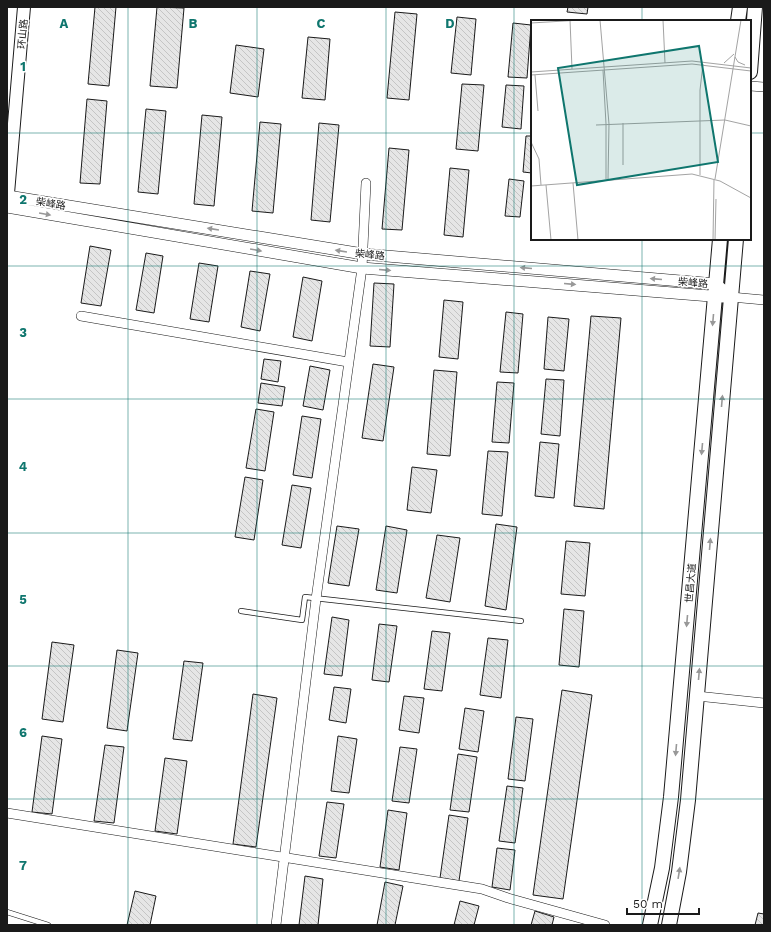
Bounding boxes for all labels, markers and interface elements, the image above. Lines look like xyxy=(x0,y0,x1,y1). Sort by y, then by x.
text: A xyxy=(60,16,69,31)
text: B xyxy=(189,16,198,31)
text: C xyxy=(317,16,326,31)
text: D xyxy=(445,16,455,31)
street label: 环山路 xyxy=(16,19,29,49)
inset map xyxy=(531,20,751,240)
text: 1 xyxy=(20,59,26,74)
text: 2 xyxy=(19,192,27,207)
street label: 柴峰路 xyxy=(35,196,67,211)
one-way arrow xyxy=(39,211,52,217)
one-way arrow xyxy=(207,226,219,232)
one-way arrow xyxy=(250,247,262,253)
one-way arrow xyxy=(335,247,347,253)
street label: 柴峰路 xyxy=(354,247,385,262)
one-way arrow xyxy=(520,264,532,271)
one-way arrow xyxy=(379,266,391,273)
one-way arrow xyxy=(650,275,662,282)
street label: 柴峰路 xyxy=(678,276,708,289)
one-way arrow xyxy=(564,281,576,288)
one-way arrow xyxy=(710,314,717,326)
text: 3 xyxy=(19,325,27,340)
one-way arrow xyxy=(719,395,726,407)
one-way arrow xyxy=(699,443,705,455)
text: 4 xyxy=(19,459,28,474)
one-way arrow xyxy=(707,538,714,550)
street label: 世昌大道 xyxy=(683,563,698,603)
text: 5 xyxy=(19,592,27,607)
one-way arrow xyxy=(684,615,691,627)
one-way arrow xyxy=(696,668,702,680)
text: 6 xyxy=(19,725,27,740)
one-way arrow xyxy=(672,744,679,756)
text: 7 xyxy=(19,858,27,873)
one-way arrow xyxy=(676,867,682,879)
scale bar xyxy=(627,890,699,916)
text: 50 m xyxy=(633,897,663,911)

